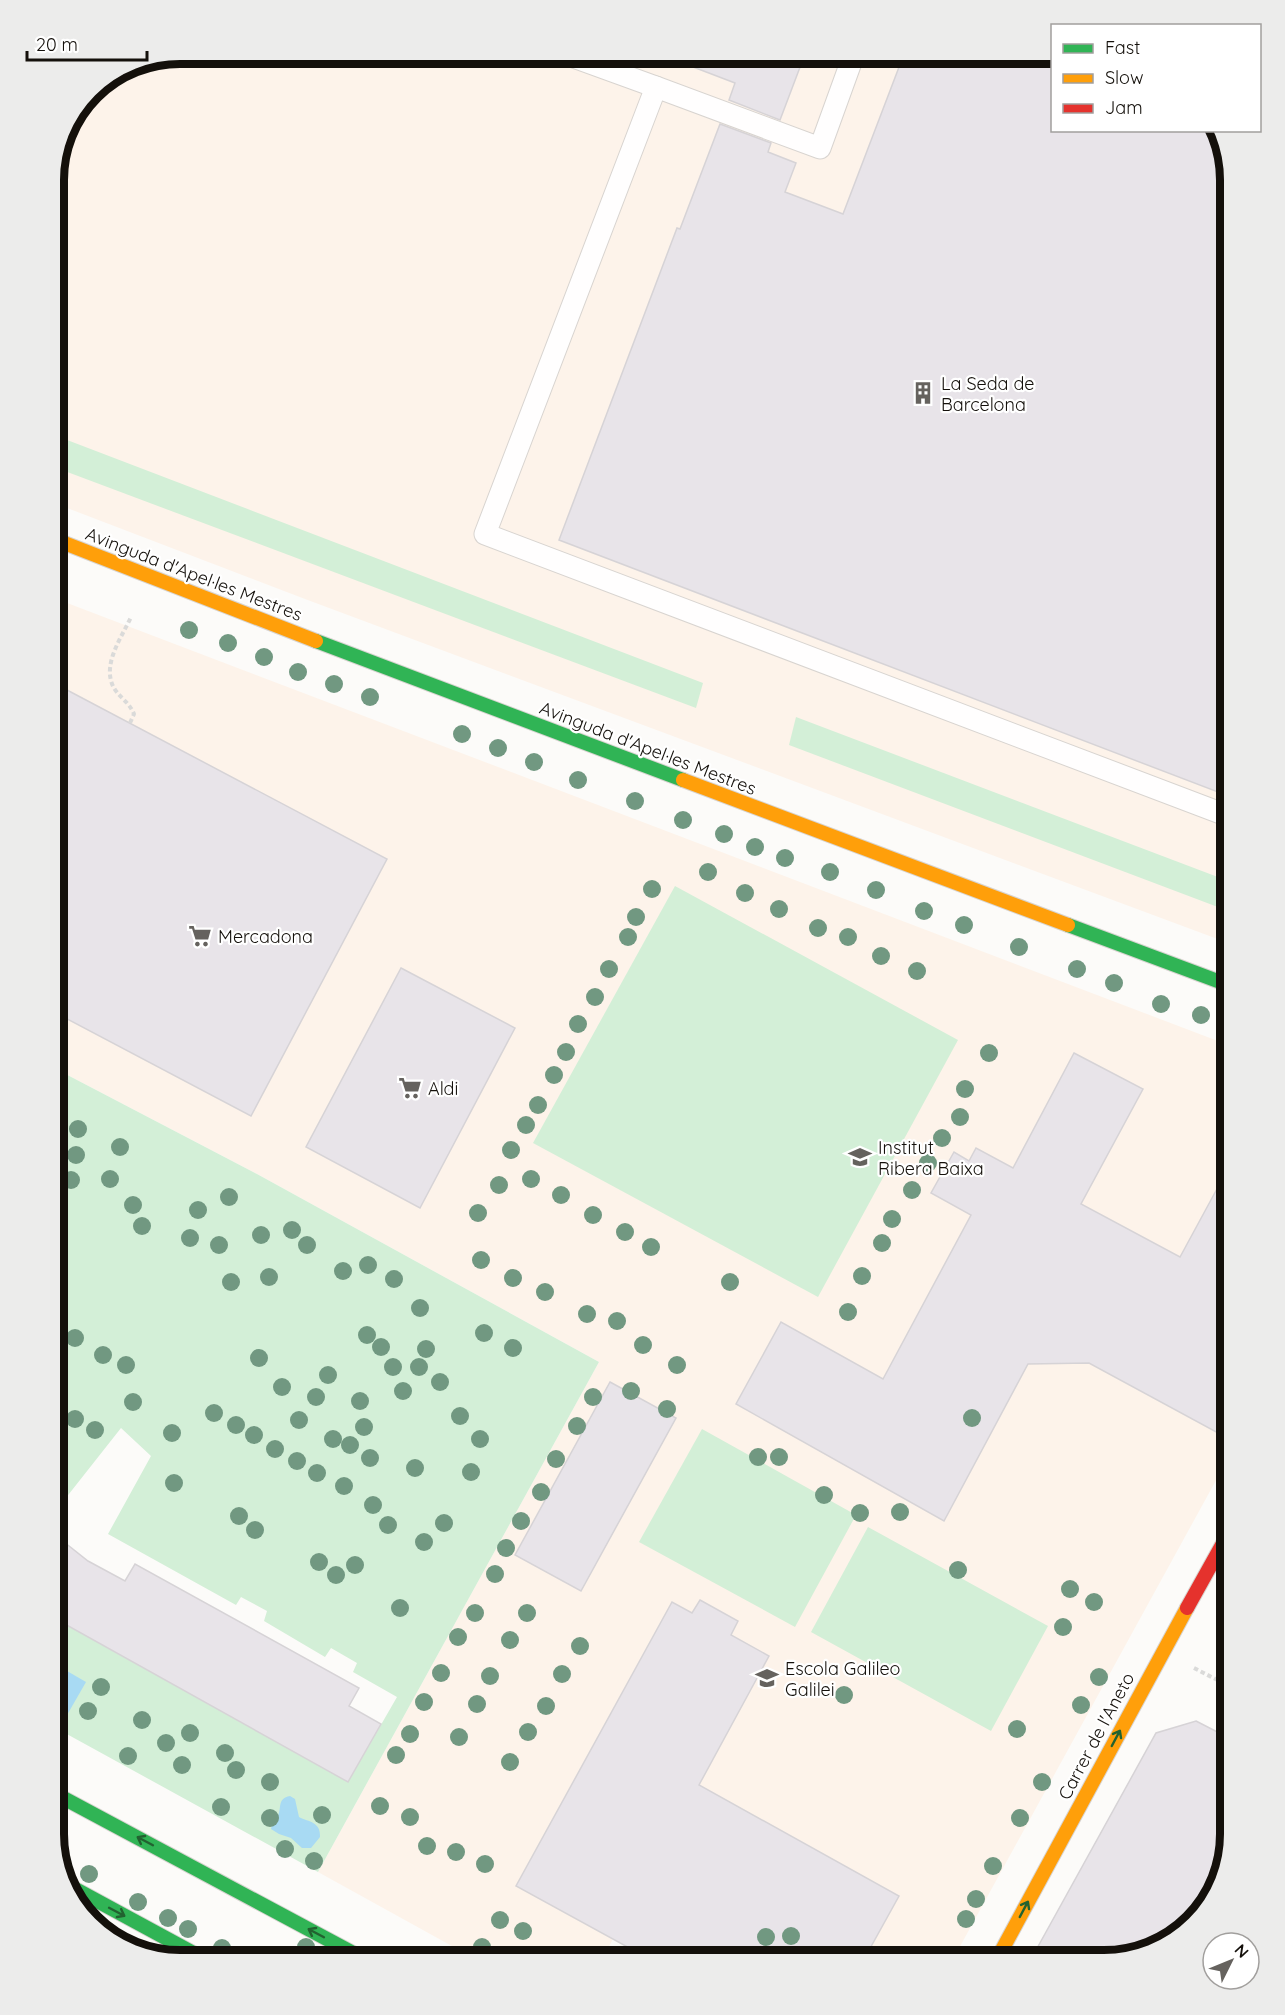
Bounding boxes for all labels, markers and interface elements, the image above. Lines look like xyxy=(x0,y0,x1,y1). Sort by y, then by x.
scale bar xyxy=(27,24,147,62)
legend xyxy=(1051,24,1261,132)
text: 20 m xyxy=(36,33,78,56)
text: Fast xyxy=(1105,36,1140,59)
text: Slow xyxy=(1105,66,1143,89)
text: Jam xyxy=(1105,96,1143,119)
place label: La Seda de Barcelona xyxy=(941,372,1035,416)
building icon: La Seda de Barcelona xyxy=(910,380,936,406)
street label: Avinguda d'Apel·les Mestres xyxy=(83,522,305,626)
street label: Avinguda d'Apel·les Mestres xyxy=(537,696,759,800)
supermarket icon: Mercadona xyxy=(187,923,213,949)
place label: Mercadona xyxy=(218,925,313,948)
supermarket icon: Aldi xyxy=(397,1075,423,1101)
place label: Aldi xyxy=(428,1077,458,1100)
place label: Institut Ribera Baixa xyxy=(878,1136,984,1180)
school or university icon: Institut Ribera Baixa xyxy=(847,1144,873,1170)
place label: Escola Galileo Galilei xyxy=(785,1657,901,1701)
school or university icon: Escola Galileo Galilei xyxy=(754,1665,780,1691)
street label: Carrer de l'Aneto xyxy=(1053,1668,1139,1804)
one-way arrow xyxy=(1111,1729,1122,1747)
one-way arrow xyxy=(136,1835,154,1846)
one-way arrow xyxy=(1019,1901,1030,1919)
one-way arrow xyxy=(108,1906,125,1918)
one-way arrow xyxy=(308,1927,326,1938)
north arrow xyxy=(1201,1931,1261,1991)
text: N xyxy=(1231,1940,1253,1962)

